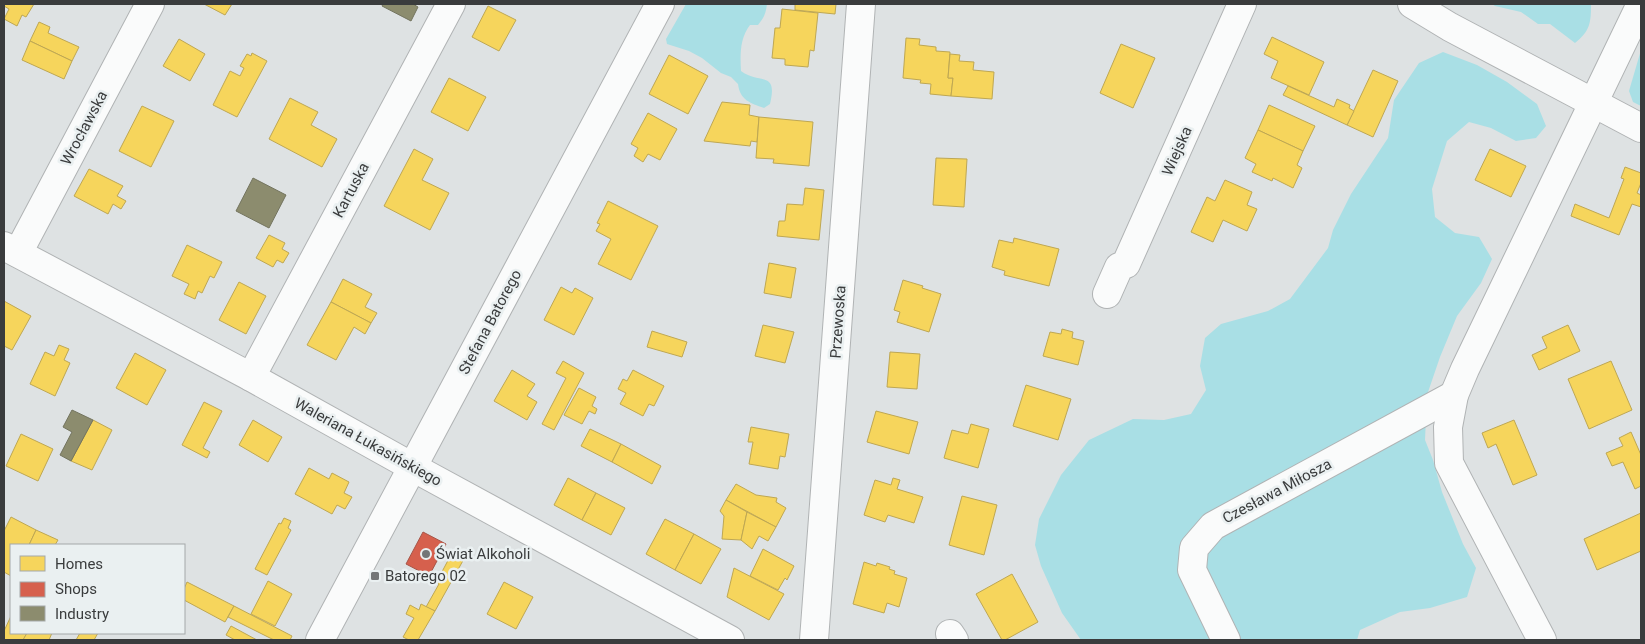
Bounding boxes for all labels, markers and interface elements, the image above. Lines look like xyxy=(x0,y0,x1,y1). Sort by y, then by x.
street label: Wrocławska xyxy=(57,88,111,168)
street label: Wiejska xyxy=(1158,124,1196,178)
street label: Kartuska xyxy=(329,159,373,221)
street label: Stefana Batorego xyxy=(455,267,525,377)
street label: Przewoska xyxy=(826,285,850,359)
street label: Waleriana Łukasińskiego xyxy=(291,394,445,490)
street label: Czesława Miłosza xyxy=(1219,455,1335,527)
legend xyxy=(10,544,185,634)
place label: Świat Alkoholi xyxy=(436,545,530,563)
marker: Świat Alkoholi xyxy=(420,548,432,560)
text: Homes xyxy=(55,555,103,573)
place label: Batorego 02 xyxy=(385,567,466,585)
marker: Batorego 02 xyxy=(369,570,381,582)
text: Shops xyxy=(55,580,97,598)
text: Industry xyxy=(55,605,109,623)

